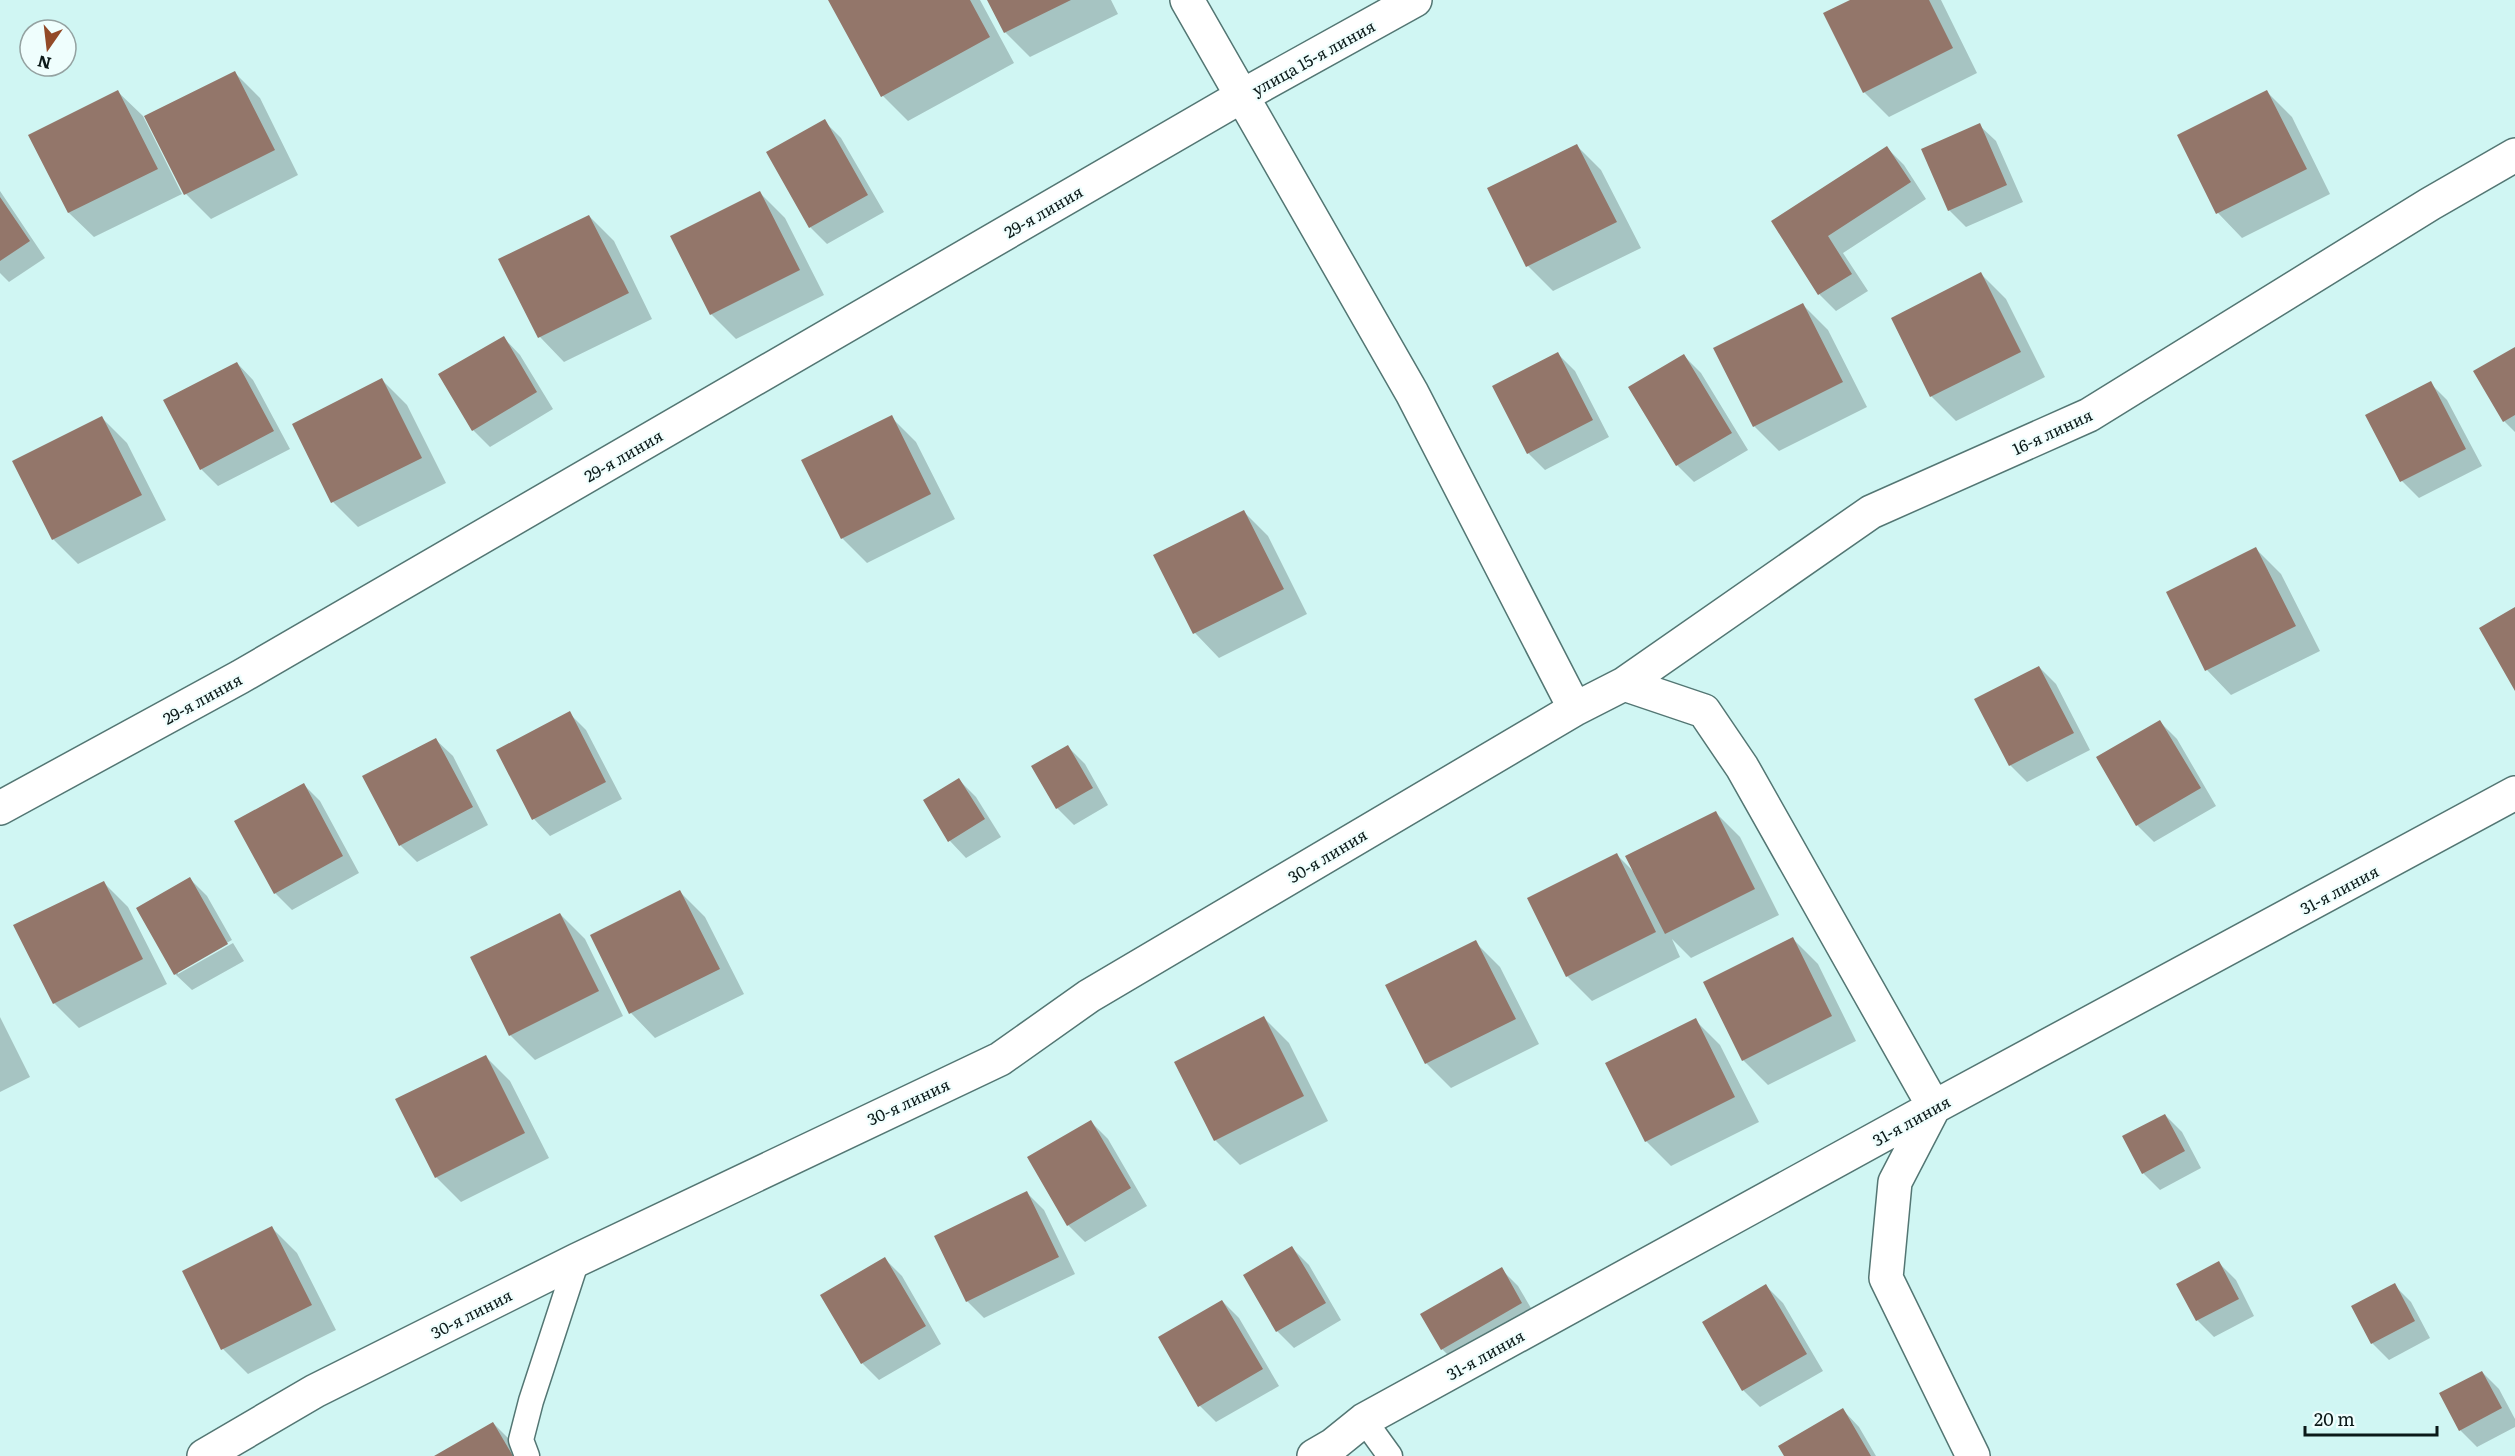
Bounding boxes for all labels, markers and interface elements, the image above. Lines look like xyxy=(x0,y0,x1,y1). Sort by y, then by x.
street label: улица 15-я линия xyxy=(1247,13,1379,101)
north arrow xyxy=(18,18,78,78)
text: N xyxy=(35,50,54,77)
street label: 29-я линия xyxy=(999,179,1087,243)
street label: 16-я линия xyxy=(2008,402,2096,460)
street label: 29-я линия xyxy=(579,423,667,487)
street label: 29-я линия xyxy=(158,666,246,730)
street label: 30-я линия xyxy=(1283,822,1371,888)
street label: 31-я линия xyxy=(2295,858,2383,920)
street label: 30-я линия xyxy=(863,1071,953,1131)
street label: 31-я линия xyxy=(1868,1089,1954,1151)
street label: 30-я линия xyxy=(426,1282,516,1344)
street label: 31-я линия xyxy=(1442,1323,1528,1385)
scale bar xyxy=(2305,1399,2437,1437)
text: 20 m xyxy=(2314,1405,2355,1432)

